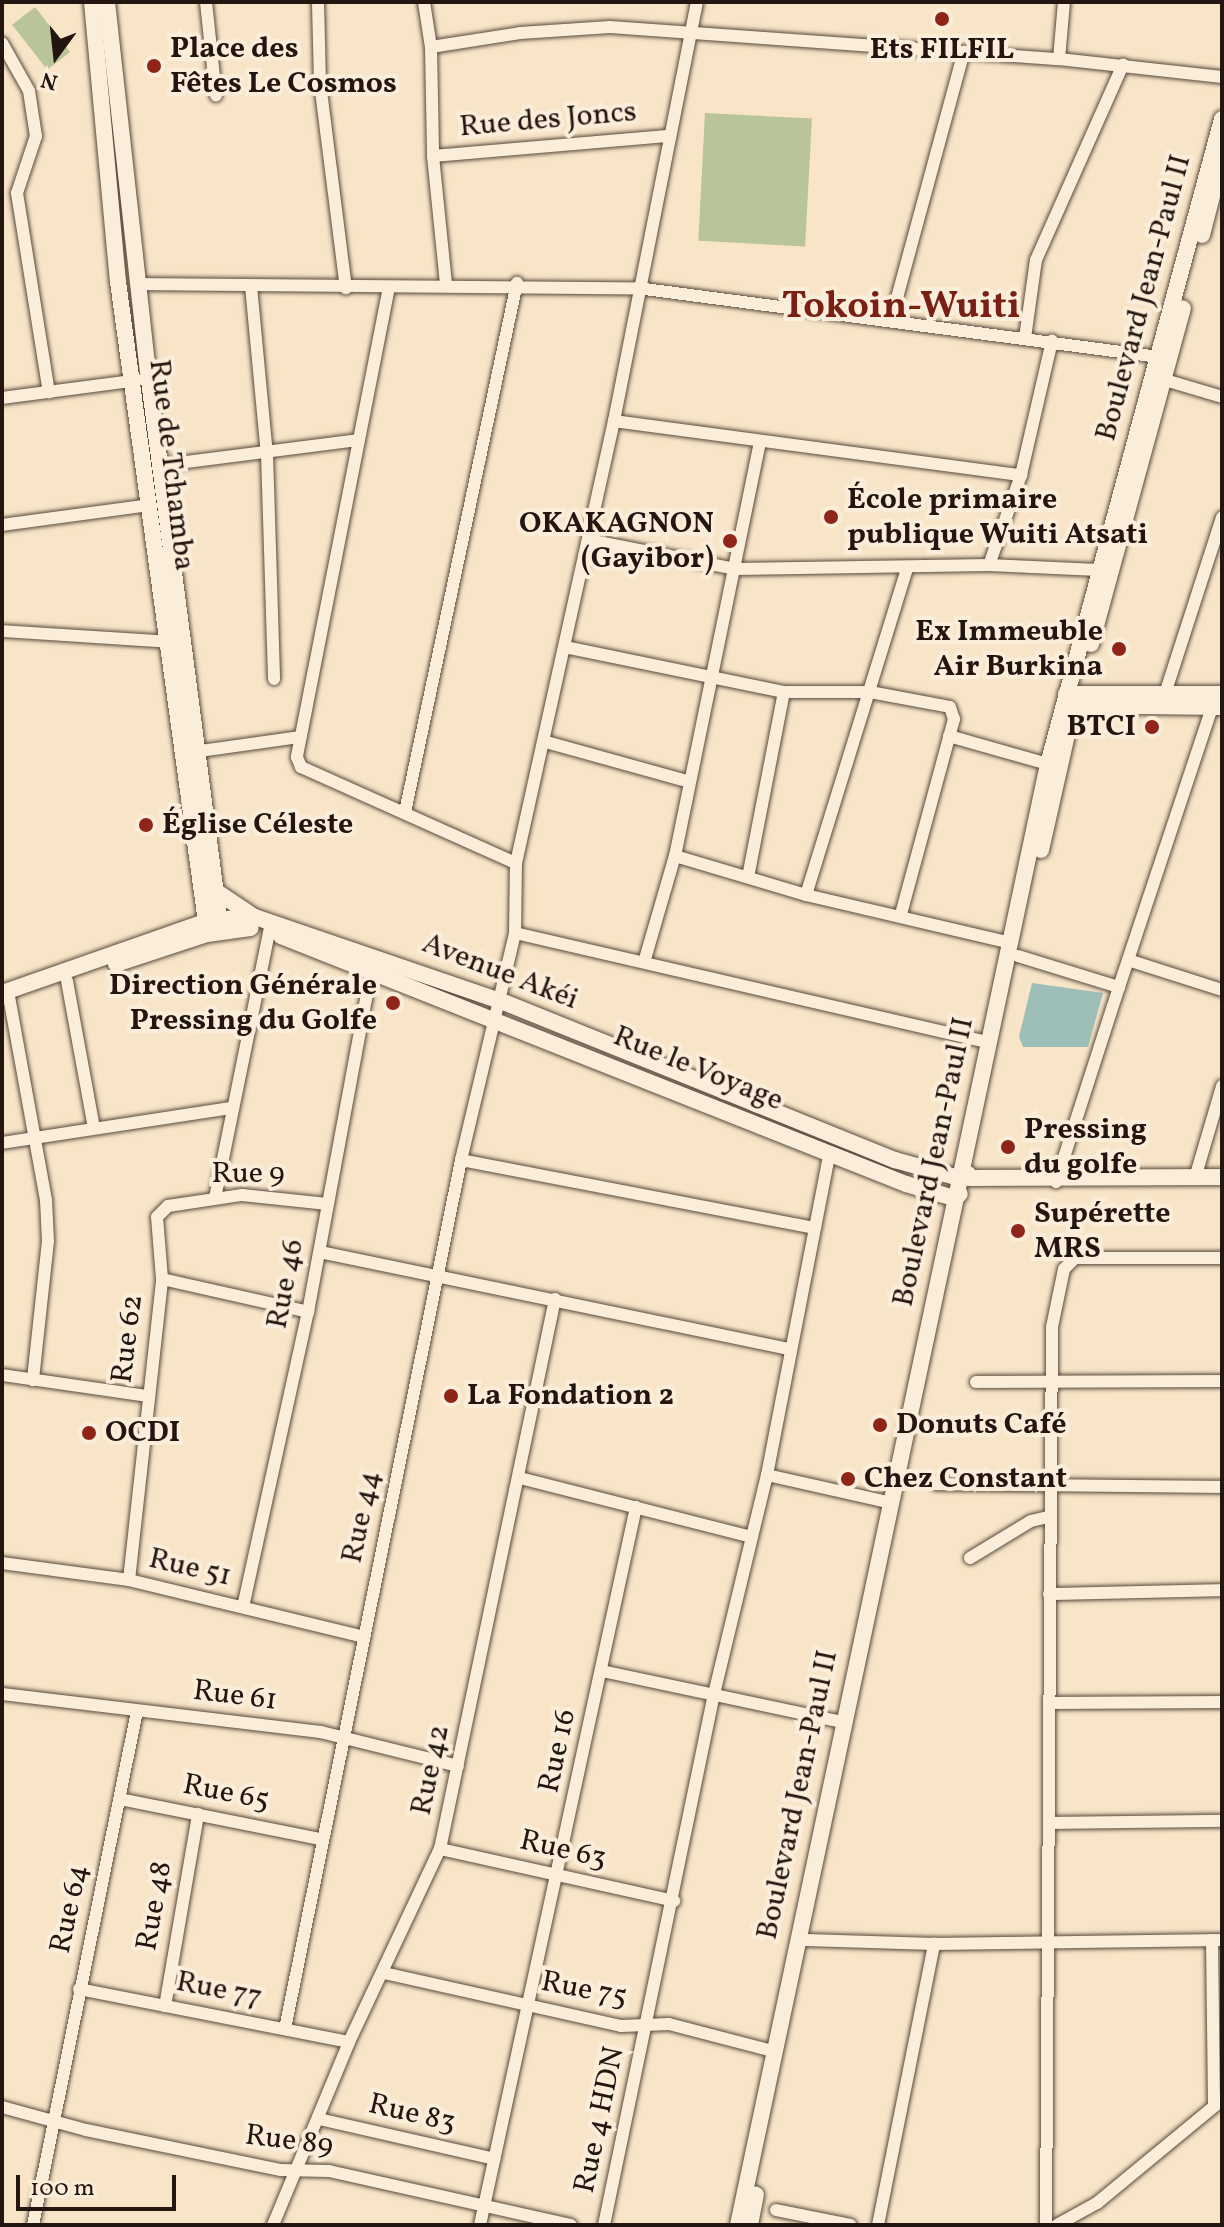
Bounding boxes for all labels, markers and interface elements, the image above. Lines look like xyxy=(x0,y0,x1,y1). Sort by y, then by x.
marker: Ets FILFIL xyxy=(933,10,951,28)
north arrow xyxy=(16,16,96,96)
place label: Place des Fêtes Le Cosmos xyxy=(170,31,397,102)
place label: Ets FILFIL xyxy=(870,32,1014,68)
marker: Place des Fêtes Le Cosmos xyxy=(145,57,163,75)
text: N xyxy=(38,63,61,97)
street label: Rue des Joncs xyxy=(458,94,638,146)
street label: Boulevard Jean-Paul II xyxy=(1088,151,1200,445)
district label: Tokoin-Wuiti xyxy=(782,285,1020,331)
street label: Rue de Tchamba xyxy=(140,357,202,573)
place label: École primaire publique Wuiti Atsati xyxy=(847,482,1149,552)
place label: OKAKAGNON (Gayibor) xyxy=(519,506,714,576)
marker: École primaire publique Wuiti Atsati xyxy=(822,508,840,526)
marker: OKAKAGNON (Gayibor) xyxy=(721,532,739,550)
place label: Ex Immeuble Air Burkina xyxy=(915,614,1103,684)
marker: Ex Immeuble Air Burkina xyxy=(1110,640,1128,658)
place label: BTCI xyxy=(1067,709,1136,745)
marker: BTCI xyxy=(1143,718,1161,736)
place label: Église Céleste xyxy=(162,807,353,843)
marker: Église Céleste xyxy=(137,816,155,834)
street label: Avenue Akéi xyxy=(417,926,583,1018)
place label: Direction Générale Pressing du Golfe xyxy=(109,968,377,1038)
marker: Direction Générale Pressing du Golfe xyxy=(384,994,402,1012)
street label: Boulevard Jean-Paul II xyxy=(886,1014,982,1310)
street label: Rue le Voyage xyxy=(607,1018,789,1120)
place label: Pressing du golfe xyxy=(1024,1112,1147,1182)
marker: Pressing du golfe xyxy=(999,1138,1017,1156)
street label: Rue 9 xyxy=(211,1156,285,1192)
place label: Supérette MRS xyxy=(1034,1196,1170,1266)
marker: Supérette MRS xyxy=(1009,1222,1027,1240)
street label: Rue 46 xyxy=(260,1236,312,1332)
street label: Rue 62 xyxy=(105,1293,151,1385)
place label: La Fondation 2 xyxy=(467,1378,674,1414)
marker: La Fondation 2 xyxy=(442,1387,460,1405)
place label: Donuts Café xyxy=(896,1407,1067,1443)
place label: OCDI xyxy=(105,1415,180,1451)
marker: Donuts Café xyxy=(871,1416,889,1434)
marker: OCDI xyxy=(80,1424,98,1442)
place label: Chez Constant xyxy=(864,1461,1067,1497)
street label: Rue 44 xyxy=(335,1468,389,1566)
marker: Chez Constant xyxy=(839,1470,857,1488)
street label: Rue 51 xyxy=(145,1541,235,1595)
street label: Boulevard Jean-Paul II xyxy=(750,1647,846,1943)
street label: Rue 61 xyxy=(191,1673,279,1719)
street label: Rue 16 xyxy=(532,1706,584,1796)
street label: Rue 42 xyxy=(404,1721,458,1819)
street label: Rue 65 xyxy=(180,1767,272,1819)
street label: Rue 63 xyxy=(516,1823,610,1877)
street label: Rue 48 xyxy=(129,1858,181,1954)
street label: Rue 64 xyxy=(43,1861,97,1957)
street label: Rue 77 xyxy=(173,1964,265,2016)
street label: Rue 75 xyxy=(538,1964,630,2016)
street label: Rue 4 HDN xyxy=(567,2044,633,2196)
street label: Rue 83 xyxy=(365,2087,459,2141)
street label: Rue 89 xyxy=(243,2118,335,2164)
scale bar xyxy=(20,2159,180,2209)
text: 100 m xyxy=(30,2172,95,2206)

